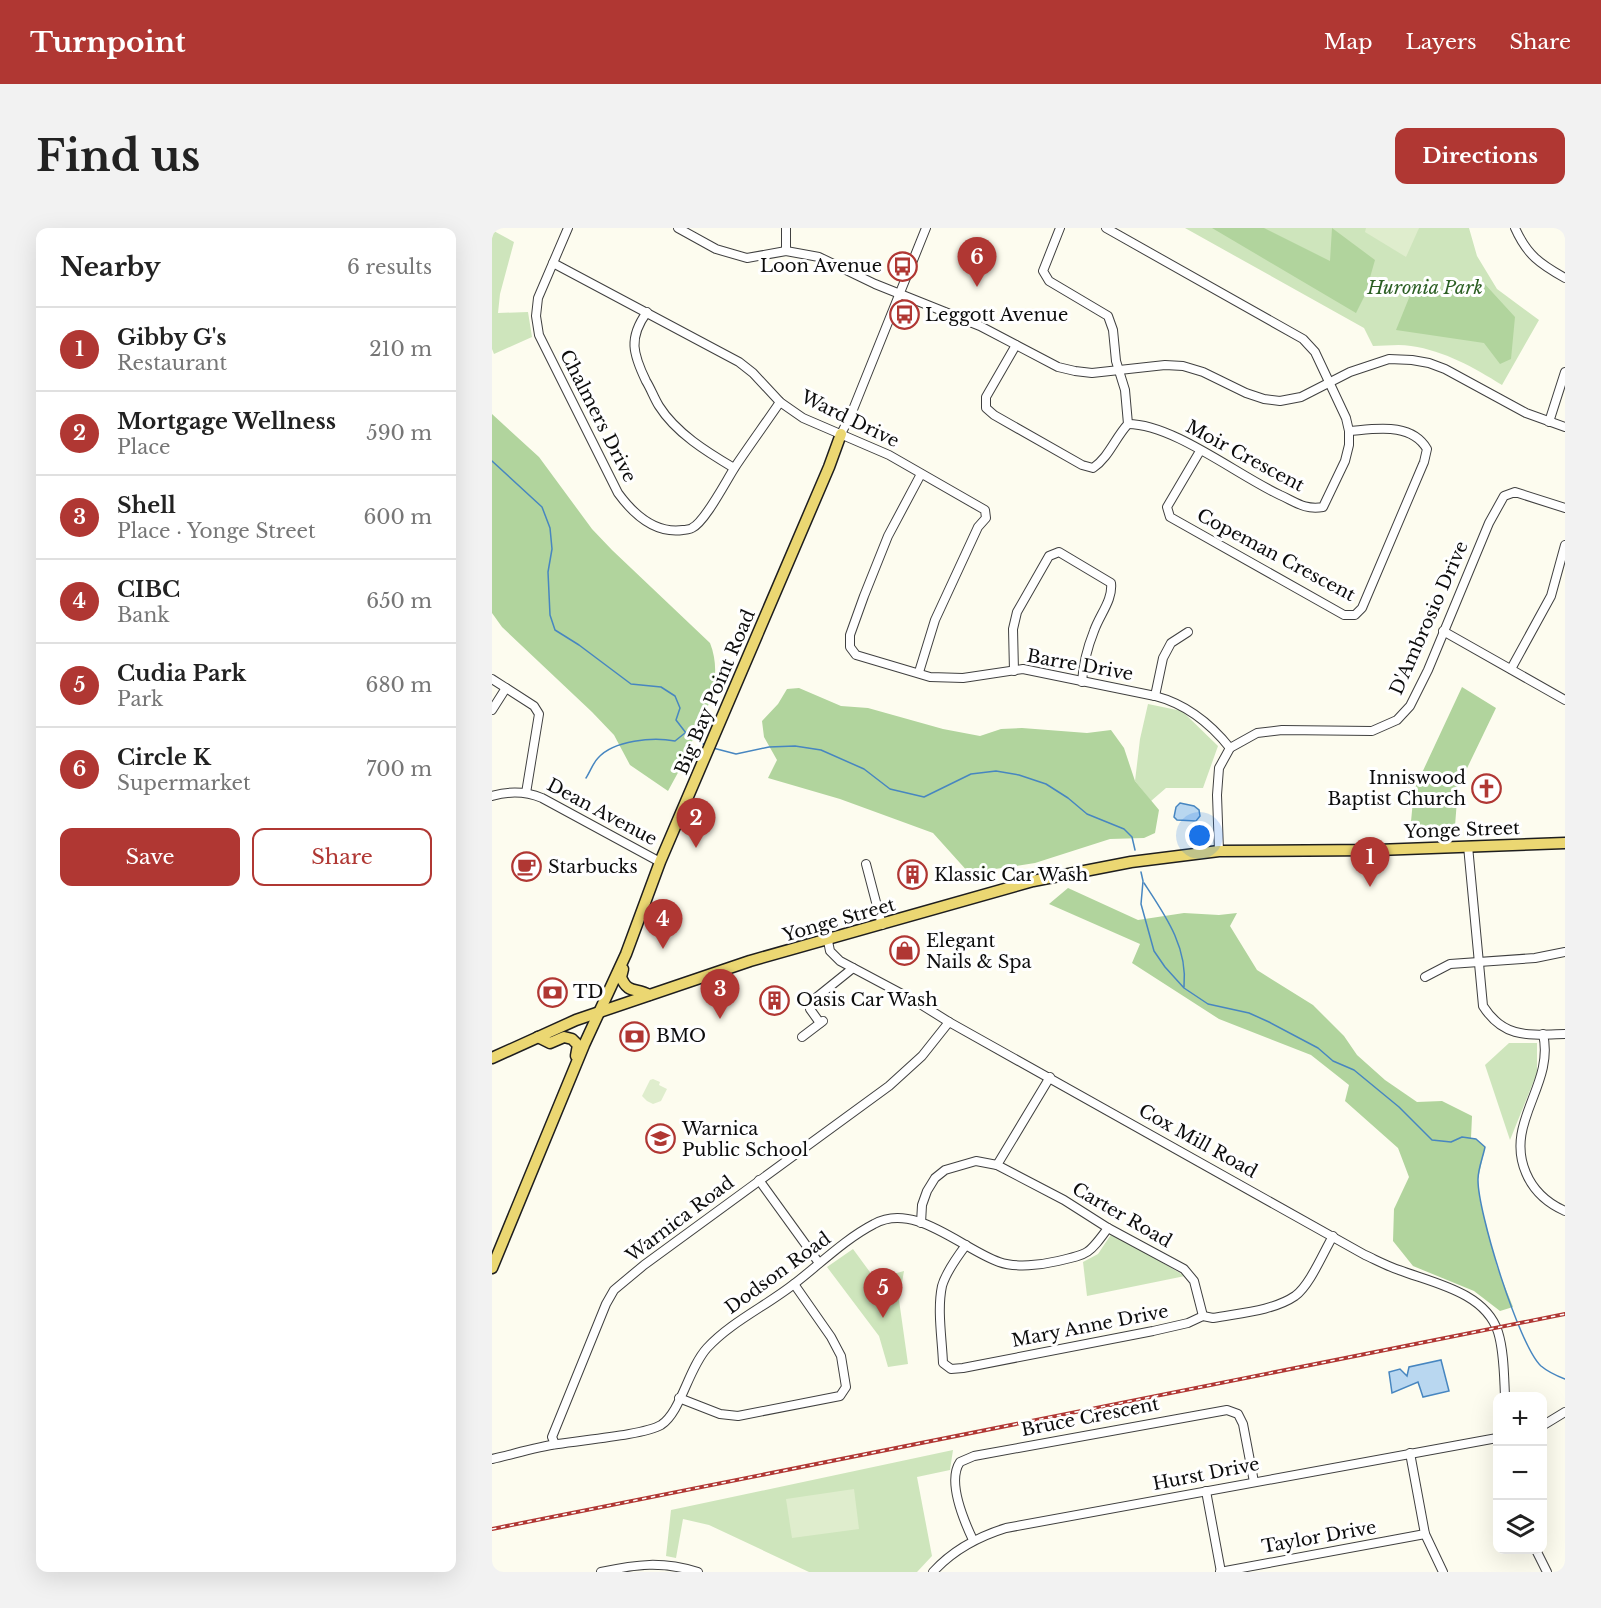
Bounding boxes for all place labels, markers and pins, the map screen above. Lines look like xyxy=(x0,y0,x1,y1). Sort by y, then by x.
pin: 6 xyxy=(958,238,996,287)
bus stop icon: Loon Avenue xyxy=(887,250,919,282)
place label: Loon Avenue xyxy=(760,255,882,277)
bus stop icon: Leggott Avenue xyxy=(888,299,920,331)
place label: Leggott Avenue xyxy=(925,304,1068,326)
place label: Inniswood Baptist Church xyxy=(1328,767,1466,810)
church icon: Inniswood Baptist Church xyxy=(1471,772,1503,804)
pin: 2 xyxy=(676,798,716,848)
pin: 1 xyxy=(1350,838,1390,887)
cafe icon: Starbucks xyxy=(511,851,543,883)
place label: Starbucks xyxy=(548,856,638,878)
building icon: Klassic Car Wash xyxy=(897,859,929,891)
place label: Klassic Car Wash xyxy=(934,864,1088,886)
pin: 4 xyxy=(644,900,682,949)
place label: Elegant Nails & Spa xyxy=(926,930,1032,973)
shop icon: Elegant Nails & Spa xyxy=(889,935,921,967)
pin: 3 xyxy=(700,970,740,1019)
bank icon: TD xyxy=(536,976,568,1008)
place label: TD xyxy=(573,981,603,1003)
building icon: Oasis Car Wash xyxy=(759,984,791,1016)
place label: Oasis Car Wash xyxy=(796,989,938,1011)
bank icon: BMO xyxy=(619,1020,651,1052)
place label: BMO xyxy=(656,1025,706,1047)
place label: Warnica Public School xyxy=(681,1118,808,1161)
school or university icon: Warnica Public School xyxy=(645,1123,677,1155)
pin: 5 xyxy=(864,1268,902,1318)

